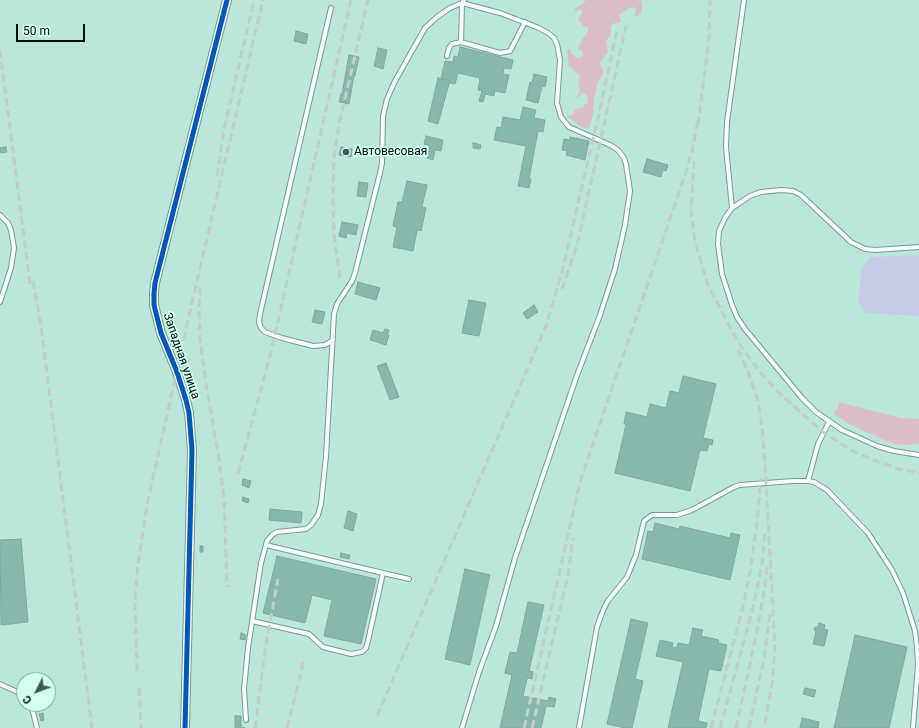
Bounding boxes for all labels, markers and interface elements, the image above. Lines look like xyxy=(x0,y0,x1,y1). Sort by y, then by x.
scale bar xyxy=(18,16,87,42)
text: 50 m xyxy=(23,24,50,38)
place label: Автовесовая xyxy=(354,145,427,159)
marker: Автовесовая xyxy=(341,147,351,157)
street label: Западная улица xyxy=(159,311,203,401)
north arrow xyxy=(16,672,56,712)
text: С xyxy=(20,693,35,707)

